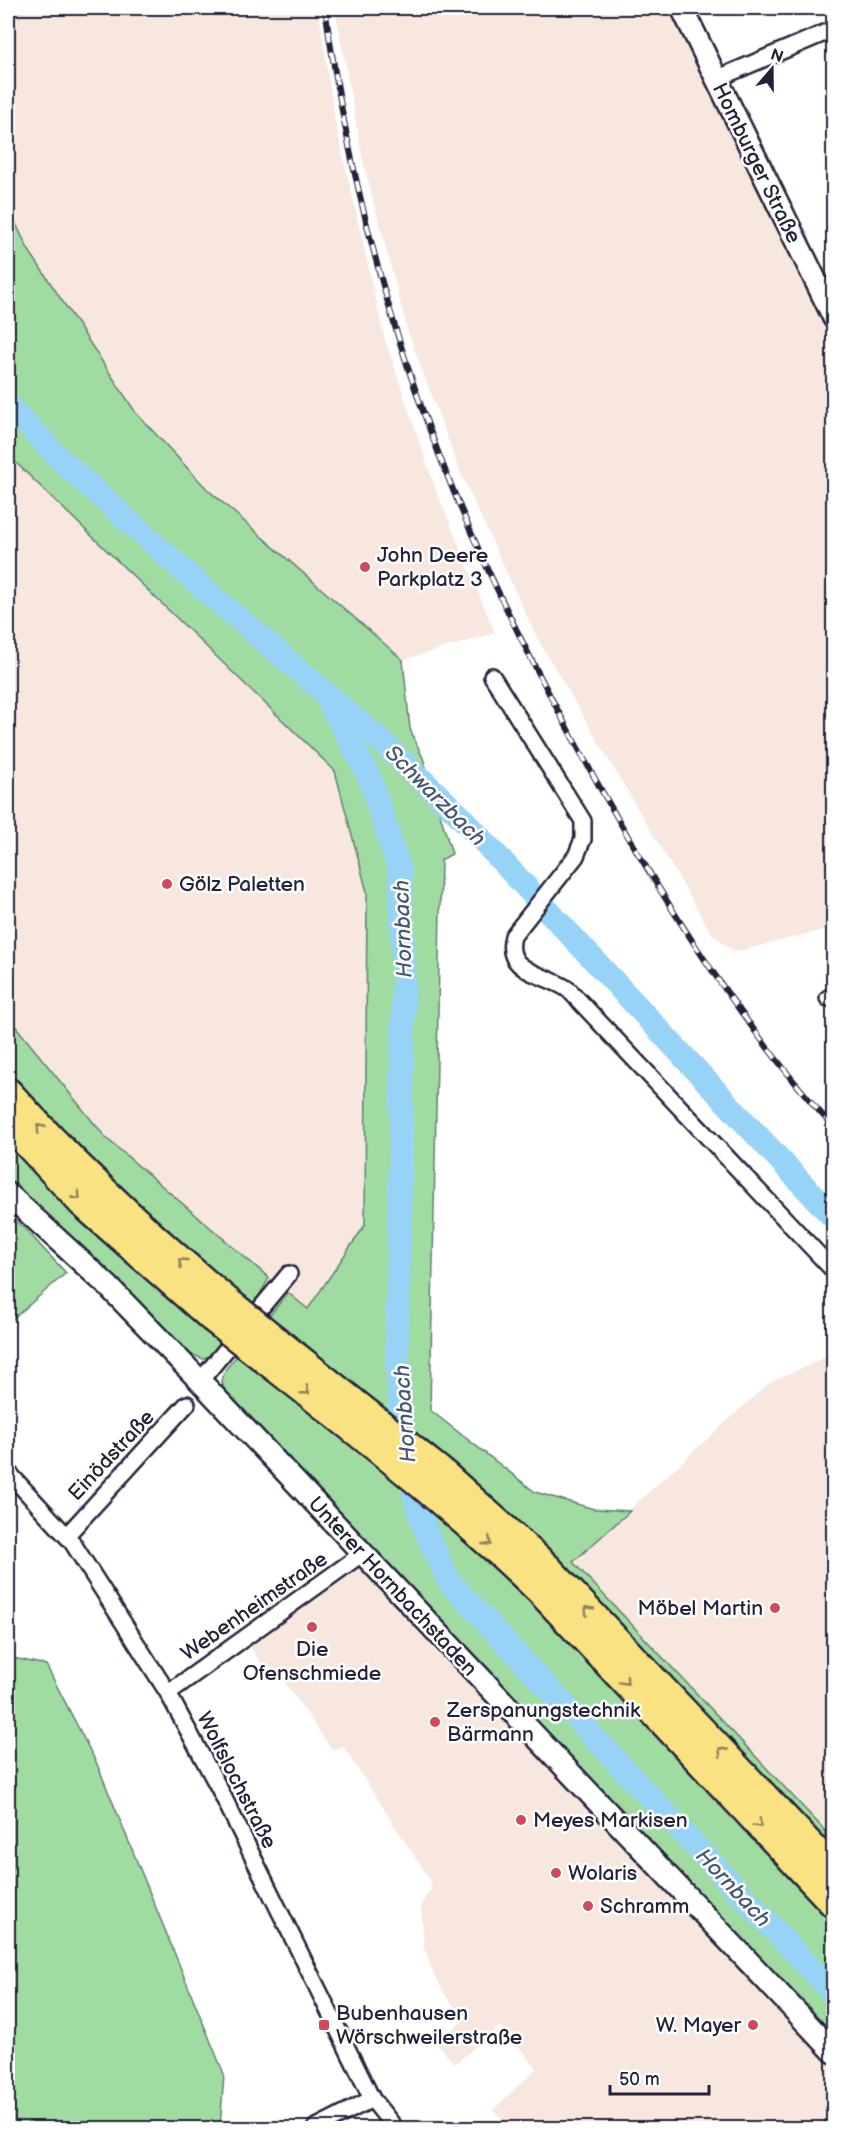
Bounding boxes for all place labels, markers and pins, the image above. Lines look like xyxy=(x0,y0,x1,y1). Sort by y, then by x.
place label: John Deere Parkplatz 3 xyxy=(377,543,488,592)
marker: John Deere Parkplatz 3 xyxy=(358,560,372,574)
place label: Gölz Paletten xyxy=(179,872,305,897)
marker: Gölz Paletten xyxy=(160,877,174,891)
place label: Möbel Martin xyxy=(637,1596,763,1621)
marker: Möbel Martin xyxy=(768,1601,782,1615)
marker: Die Ofenschmiede xyxy=(305,1620,319,1634)
place label: Die Ofenschmiede xyxy=(243,1637,381,1686)
place label: Zerspanungstechnik Bärmann xyxy=(446,1698,641,1747)
marker: Zerspanungstechnik Bärmann xyxy=(428,1715,442,1729)
place label: Meyes Markisen xyxy=(533,1808,688,1833)
marker: Meyes Markisen xyxy=(514,1813,528,1827)
place label: Wolaris xyxy=(568,1861,637,1886)
marker: Wolaris xyxy=(549,1866,563,1880)
place label: Schramm xyxy=(600,1894,689,1919)
marker: Schramm xyxy=(581,1899,595,1913)
place label: Bubenhausen Wörschweilerstraße xyxy=(336,2001,522,2050)
place label: W. Mayer xyxy=(656,2013,741,2038)
marker: Bubenhausen Wörschweilerstraße xyxy=(317,2018,331,2032)
marker: W. Mayer xyxy=(746,2018,760,2032)

